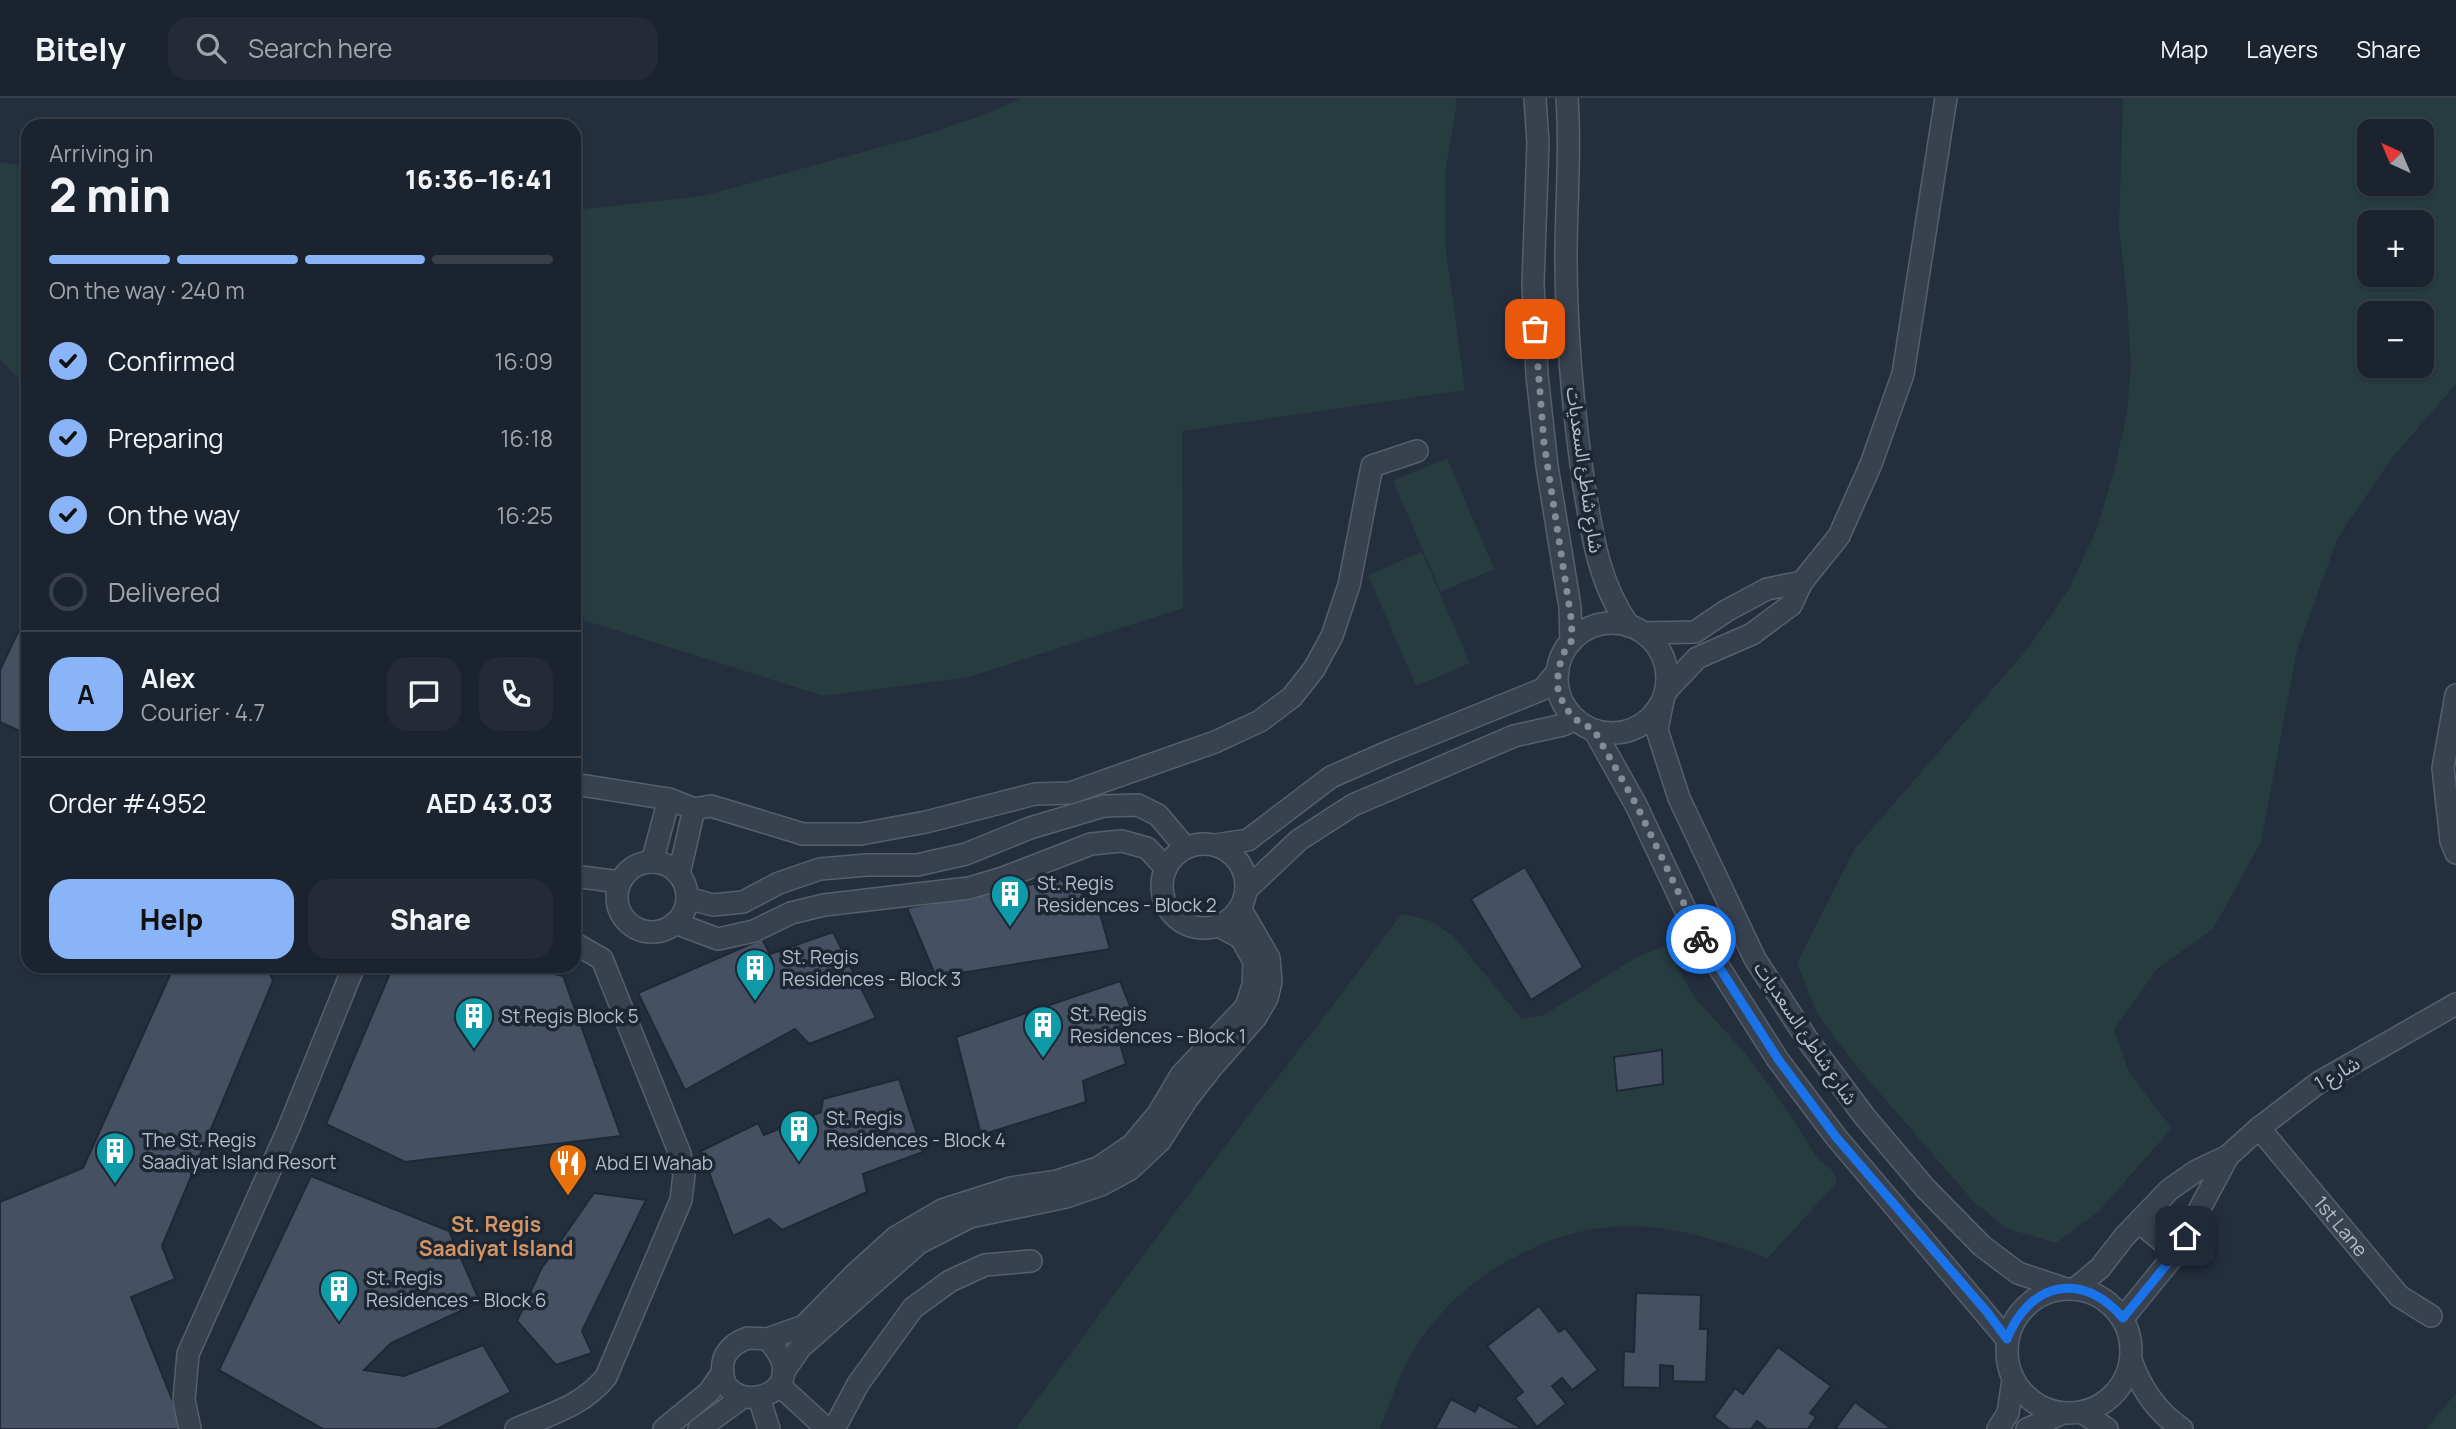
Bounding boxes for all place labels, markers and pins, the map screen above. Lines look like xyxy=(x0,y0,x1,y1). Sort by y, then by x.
pin xyxy=(1505,299,1565,359)
place label: St. Regis Residences - Block 2 xyxy=(1037,870,1217,918)
building icon: St. Regis Residences - Block 2 xyxy=(989,873,1031,928)
place label: St. Regis Residences - Block 3 xyxy=(782,944,961,992)
building icon: St. Regis Residences - Block 3 xyxy=(734,947,776,1002)
building icon: St Regis Block 5 xyxy=(453,995,495,1050)
place label: St. Regis Residences - Block 1 xyxy=(1070,1001,1246,1049)
place label: St Regis Block 5 xyxy=(501,1003,639,1029)
building icon: St. Regis Residences - Block 1 xyxy=(1022,1004,1064,1059)
place label: St. Regis Residences - Block 4 xyxy=(826,1105,1006,1153)
building icon: St. Regis Residences - Block 4 xyxy=(778,1108,820,1163)
place label: The St. Regis Saadiyat Island Resort xyxy=(142,1127,337,1175)
building icon: The St. Regis Saadiyat Island Resort xyxy=(94,1130,136,1185)
restaurant icon: Abd El Wahab xyxy=(547,1142,589,1197)
place label: Abd El Wahab xyxy=(595,1150,713,1176)
pin xyxy=(2155,1206,2215,1266)
place label: St. Regis Residences - Block 6 xyxy=(366,1265,547,1313)
building icon: St. Regis Residences - Block 6 xyxy=(318,1268,360,1323)

